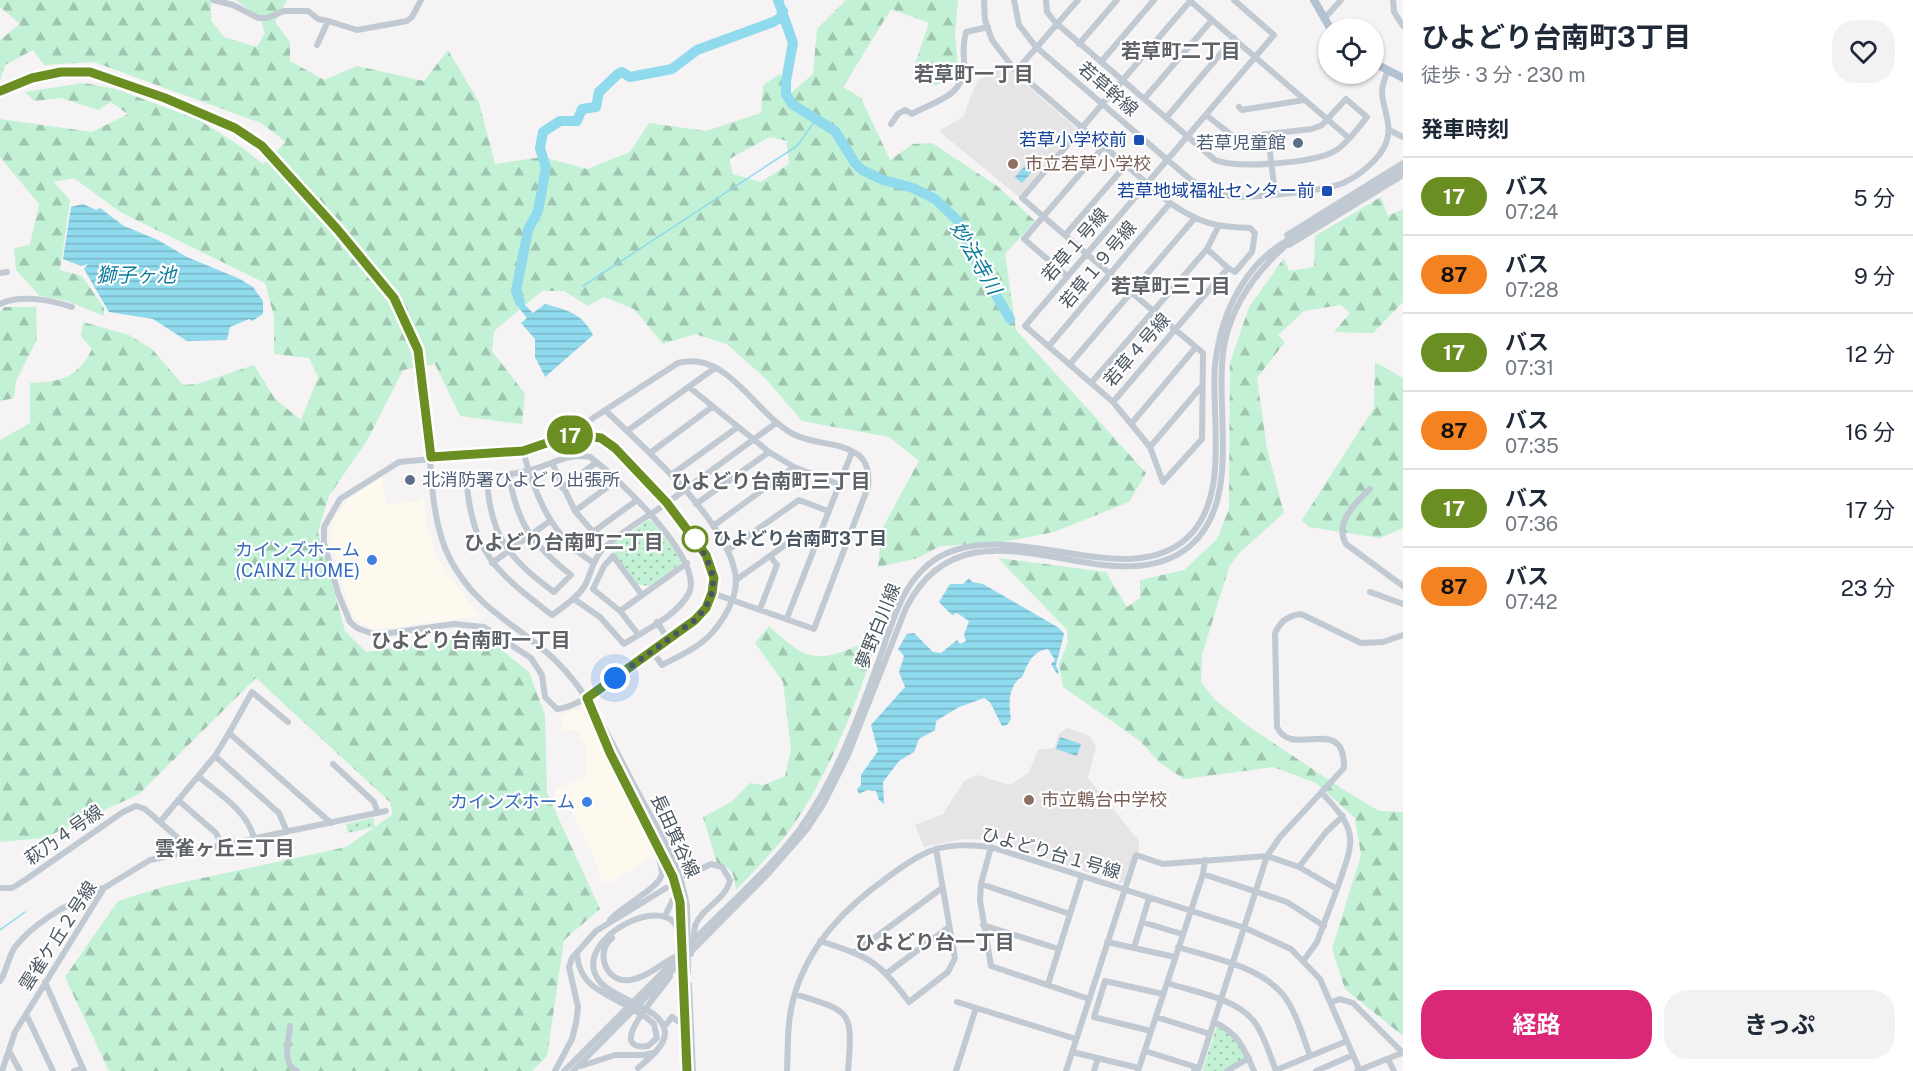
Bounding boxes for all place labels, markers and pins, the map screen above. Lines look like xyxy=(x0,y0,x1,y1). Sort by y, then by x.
place label: 若草小学校前 xyxy=(1019,129,1127,150)
place label: 若草児童館 xyxy=(1196,132,1286,153)
marker: 若草小学校前 xyxy=(1132,133,1146,147)
marker: 若草児童館 xyxy=(1291,136,1305,150)
place label: 市立若草小学校 xyxy=(1025,153,1151,174)
marker: 市立若草小学校 xyxy=(1006,157,1020,171)
place label: 若草地域福祉センター前 xyxy=(1117,180,1315,201)
marker: 若草地域福祉センター前 xyxy=(1320,184,1334,198)
place label: 北消防署ひよどり出張所 xyxy=(422,469,620,490)
marker: 北消防署ひよどり出張所 xyxy=(403,473,417,487)
marker: ひよどり台南町3丁目 xyxy=(682,526,708,552)
place label: ひよどり台南町3丁目 xyxy=(713,528,887,549)
place label: カインズホーム (CAINZ HOME) xyxy=(235,539,360,581)
marker: カインズホーム (CAINZ HOME) xyxy=(365,553,379,567)
place label: 市立鵯台中学校 xyxy=(1041,789,1167,810)
place label: カインズホーム xyxy=(450,791,575,812)
marker: 市立鵯台中学校 xyxy=(1022,793,1036,807)
marker: カインズホーム xyxy=(580,795,594,809)

